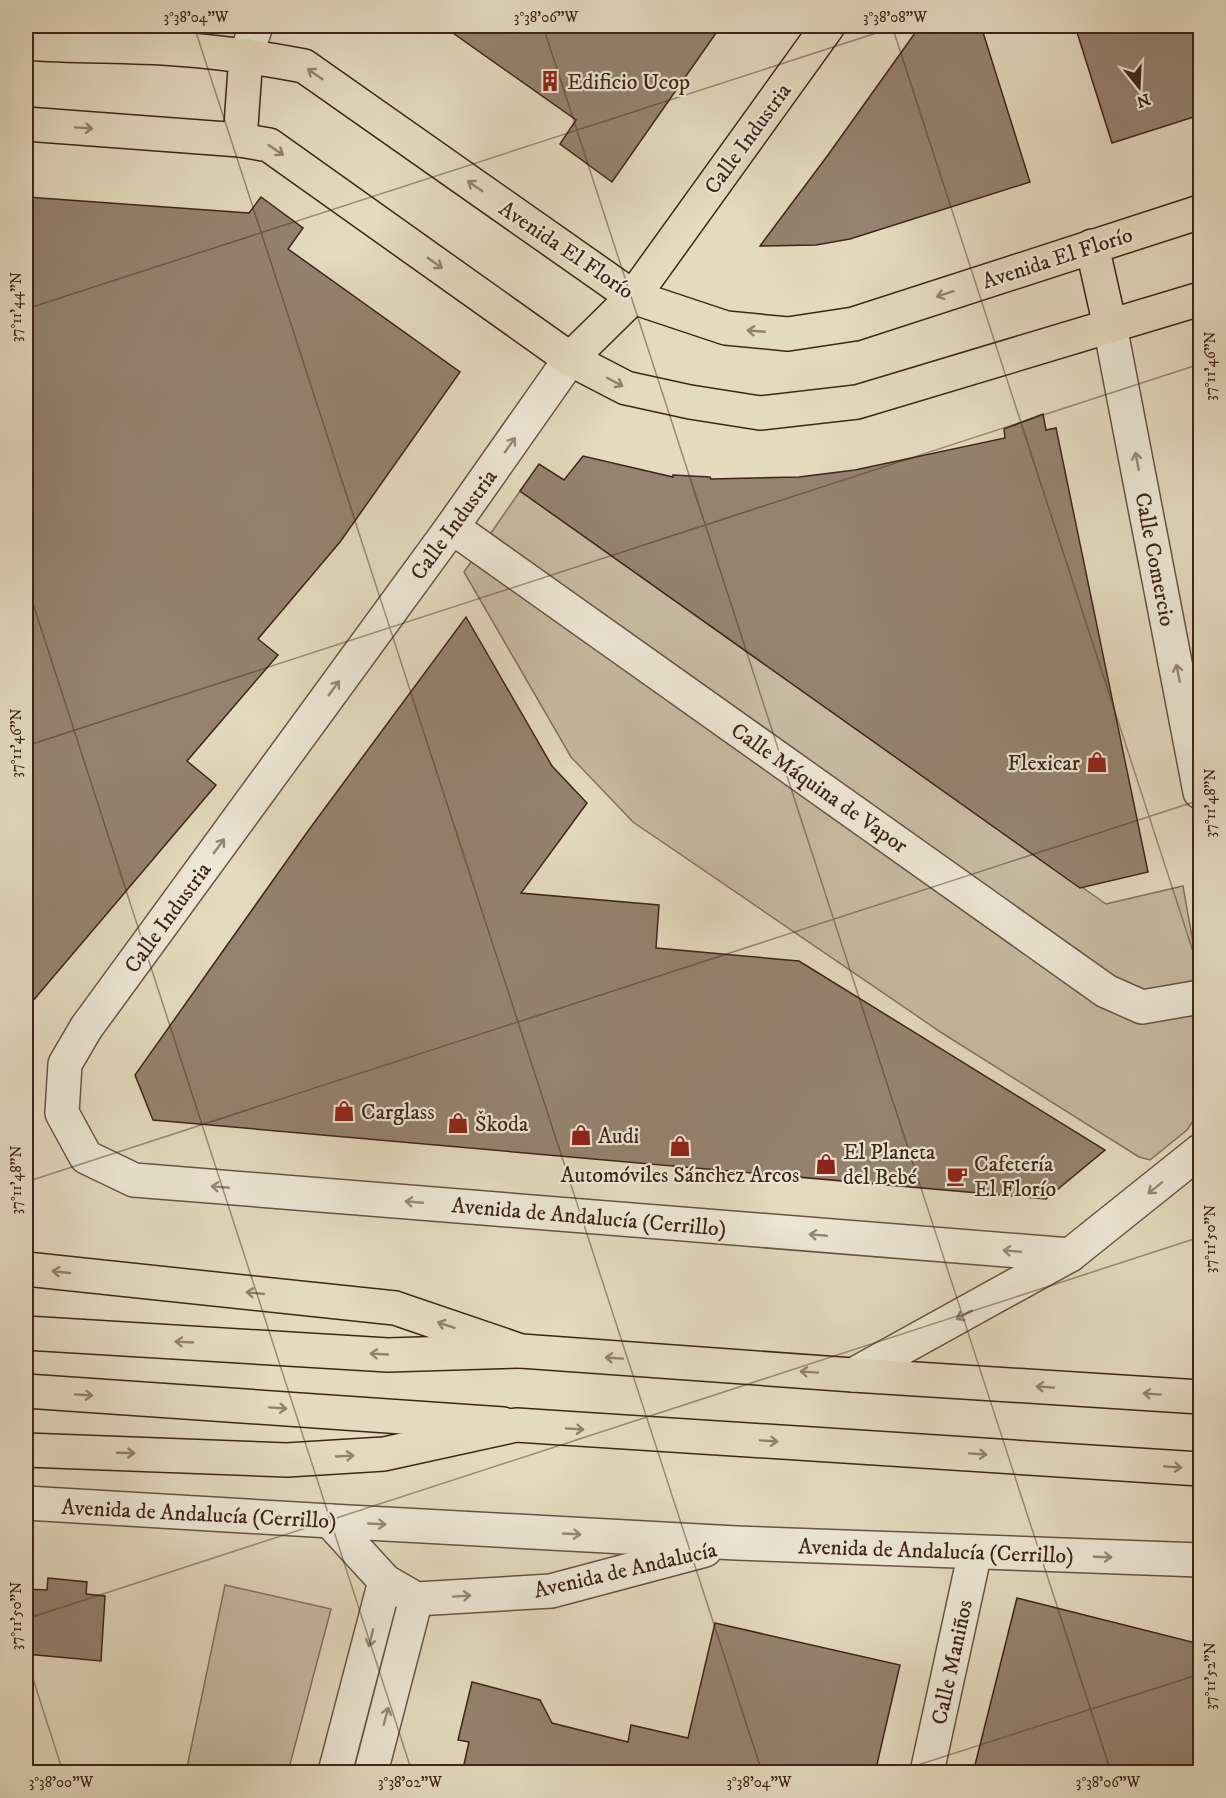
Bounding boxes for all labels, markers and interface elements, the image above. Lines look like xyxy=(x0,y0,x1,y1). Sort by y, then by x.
text: 3°38'04"W xyxy=(163,8,229,27)
text: 3°38'06"W xyxy=(514,8,578,27)
text: 3°38'08"W xyxy=(863,8,927,27)
north arrow xyxy=(1109,57,1169,117)
one-way arrow xyxy=(307,68,324,80)
building icon: Edificio Ucop xyxy=(538,69,562,93)
place label: Edificio Ucop xyxy=(567,69,690,96)
street label: Calle Industria xyxy=(699,78,798,200)
text: N xyxy=(1134,89,1153,112)
one-way arrow xyxy=(73,123,93,134)
one-way arrow xyxy=(268,144,284,156)
one-way arrow xyxy=(468,180,484,192)
street label: Avenida El Florío xyxy=(494,195,639,305)
street label: Avenida El Florío xyxy=(979,221,1136,295)
one-way arrow xyxy=(427,257,443,269)
text: 37°11'44"N xyxy=(7,272,26,342)
one-way arrow xyxy=(936,289,955,300)
one-way arrow xyxy=(746,325,766,336)
text: 37°11'46"N xyxy=(1201,331,1220,401)
one-way arrow xyxy=(606,376,623,388)
one-way arrow xyxy=(504,437,516,453)
one-way arrow xyxy=(1131,452,1142,471)
street label: Calle Industria xyxy=(405,464,504,586)
street label: Calle Comercio xyxy=(1128,490,1181,629)
one-way arrow xyxy=(1172,664,1183,683)
one-way arrow xyxy=(328,681,341,697)
text: 37°11'46"N xyxy=(7,708,26,778)
street label: Calle Máquina de Vapor xyxy=(726,717,913,860)
place label: Flexicar xyxy=(1007,750,1081,777)
shop icon: Flexicar xyxy=(1085,750,1109,774)
text: 37°11'48"N xyxy=(1201,768,1220,838)
one-way arrow xyxy=(213,838,226,854)
street label: Calle Industria xyxy=(119,857,218,979)
shop icon: Carglass xyxy=(332,1099,356,1123)
place label: Carglass xyxy=(361,1099,435,1126)
place label: Škoda xyxy=(475,1110,529,1138)
shop icon: Škoda xyxy=(446,1111,470,1135)
shop icon: Audi xyxy=(569,1123,593,1147)
place label: Audi xyxy=(598,1123,639,1150)
shop icon: Automóviles Sánchez Arcos xyxy=(668,1134,692,1158)
place label: El Planeta del Bebé xyxy=(843,1139,936,1191)
text: 37°11'48"N xyxy=(7,1145,26,1215)
place label: Cafetería El Florío xyxy=(974,1151,1056,1203)
shop icon: El Planeta del Bebé xyxy=(814,1152,838,1176)
place label: Automóviles Sánchez Arcos xyxy=(561,1162,799,1189)
cafe icon: Cafetería El Florío xyxy=(945,1164,969,1188)
one-way arrow xyxy=(210,1181,230,1192)
one-way arrow xyxy=(1148,1181,1163,1195)
street label: Avenida de Andalucía (Cerrillo) xyxy=(450,1192,727,1243)
one-way arrow xyxy=(405,1196,425,1207)
text: 37°11'50"N xyxy=(1201,1205,1220,1273)
one-way arrow xyxy=(808,1229,828,1240)
one-way arrow xyxy=(1003,1245,1023,1256)
one-way arrow xyxy=(51,1266,71,1277)
one-way arrow xyxy=(245,1287,265,1298)
one-way arrow xyxy=(956,1310,974,1321)
one-way arrow xyxy=(437,1318,456,1329)
one-way arrow xyxy=(175,1337,195,1348)
one-way arrow xyxy=(369,1348,389,1359)
one-way arrow xyxy=(605,1352,625,1363)
one-way arrow xyxy=(799,1366,819,1377)
one-way arrow xyxy=(1036,1381,1056,1392)
one-way arrow xyxy=(1143,1388,1163,1399)
one-way arrow xyxy=(73,1390,93,1401)
one-way arrow xyxy=(268,1403,288,1414)
one-way arrow xyxy=(564,1424,584,1435)
one-way arrow xyxy=(759,1436,779,1447)
one-way arrow xyxy=(115,1448,135,1459)
one-way arrow xyxy=(968,1449,988,1460)
one-way arrow xyxy=(335,1451,355,1462)
one-way arrow xyxy=(1163,1462,1183,1473)
street label: Avenida de Andalucía (Cerrillo) xyxy=(61,1494,337,1535)
one-way arrow xyxy=(367,1518,387,1529)
one-way arrow xyxy=(562,1529,582,1540)
street label: Avenida de Andalucía (Cerrillo) xyxy=(798,1533,1074,1570)
street label: Avenida de Andalucía xyxy=(531,1536,720,1605)
one-way arrow xyxy=(1092,1551,1112,1562)
text: 37°11'50"N xyxy=(7,1582,26,1650)
one-way arrow xyxy=(452,1591,472,1602)
street label: Calle Maniños xyxy=(926,1597,979,1727)
one-way arrow xyxy=(364,1628,376,1647)
text: 37°11'52"N xyxy=(1201,1642,1220,1710)
one-way arrow xyxy=(380,1707,392,1726)
text: 3°38'00"W xyxy=(29,1773,94,1792)
text: 3°38'02"W xyxy=(378,1773,442,1792)
text: 3°38'04"W xyxy=(726,1773,792,1792)
text: 3°38'06"W xyxy=(1076,1773,1140,1792)

